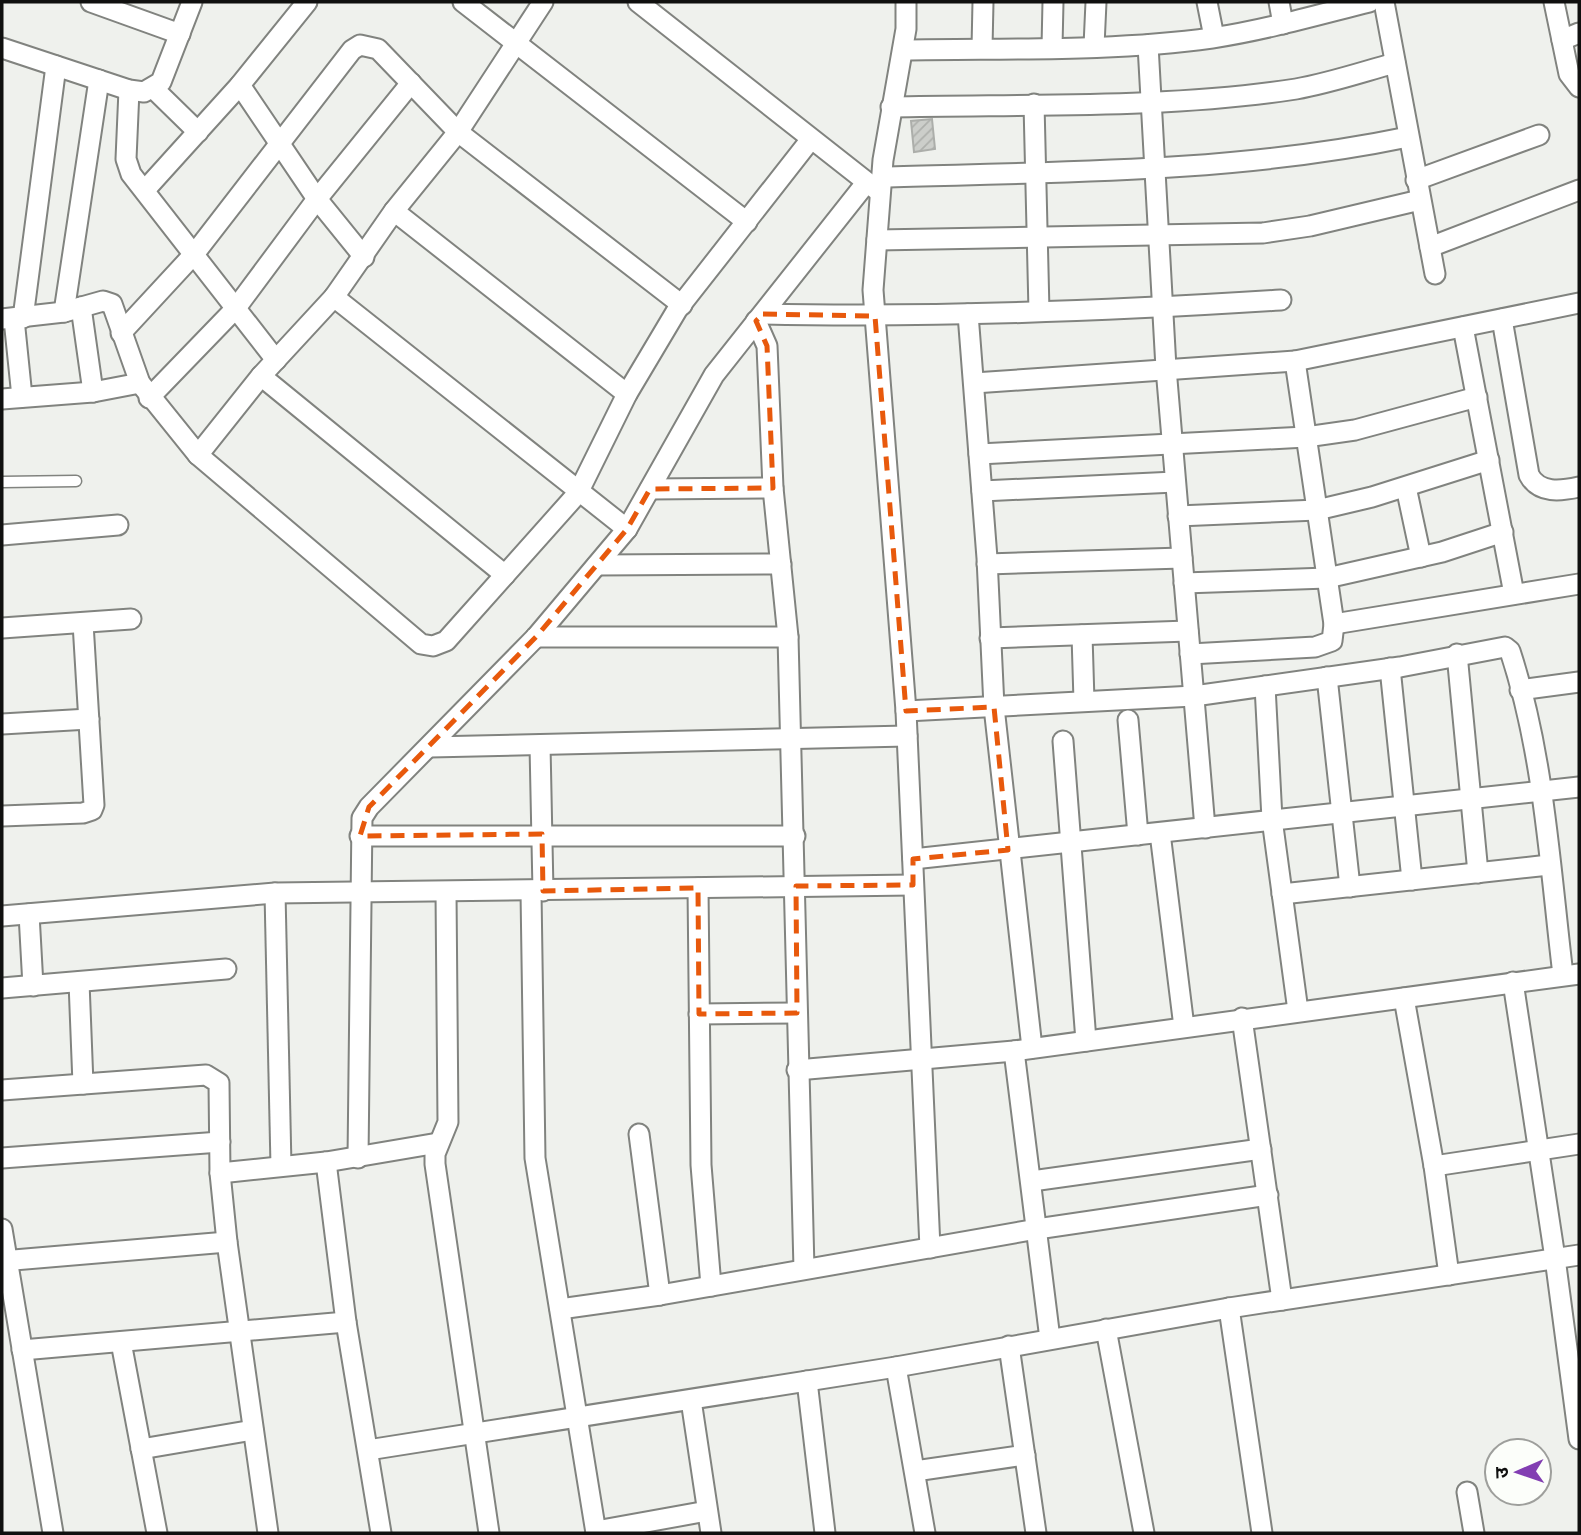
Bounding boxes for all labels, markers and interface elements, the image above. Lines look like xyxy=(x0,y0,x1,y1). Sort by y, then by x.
north arrow xyxy=(1483,1437,1553,1507)
text: उ xyxy=(1489,1466,1513,1479)

